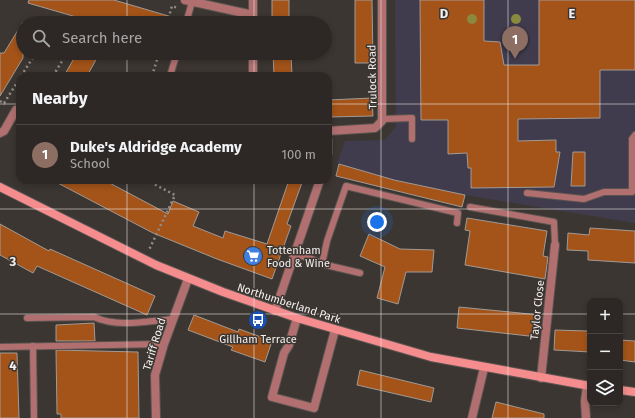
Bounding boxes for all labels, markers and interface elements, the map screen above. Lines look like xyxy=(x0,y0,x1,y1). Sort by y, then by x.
text: D xyxy=(440,6,449,21)
text: E xyxy=(569,6,576,21)
search box xyxy=(16,16,332,60)
pin: 1 xyxy=(502,26,528,59)
icon: search xyxy=(30,27,52,49)
text: Search here xyxy=(62,29,142,47)
street label: Trulock Road xyxy=(365,44,380,109)
text: Nearby xyxy=(32,88,87,109)
text: Duke's Aldridge Academy xyxy=(70,138,242,156)
text: 1 xyxy=(42,147,48,162)
text: 100 m xyxy=(281,147,316,162)
text: School xyxy=(70,156,110,171)
your location xyxy=(367,212,387,232)
place label: Tottenham Food & Wine xyxy=(267,244,330,270)
supermarket icon: Tottenham Food & Wine xyxy=(242,245,264,267)
text: 3 xyxy=(9,254,17,269)
street label: Taylor Close xyxy=(528,280,547,341)
street label: Northumberland Park xyxy=(236,281,343,326)
map controls xyxy=(587,298,623,406)
button: + xyxy=(587,298,623,334)
bus stop icon: Gillham Terrace xyxy=(247,309,269,331)
street label: Tariff Road xyxy=(140,316,169,372)
place label: Gillham Terrace xyxy=(219,333,297,346)
button: − xyxy=(587,334,623,370)
text: 4 xyxy=(9,358,17,373)
button: layers xyxy=(587,370,623,406)

